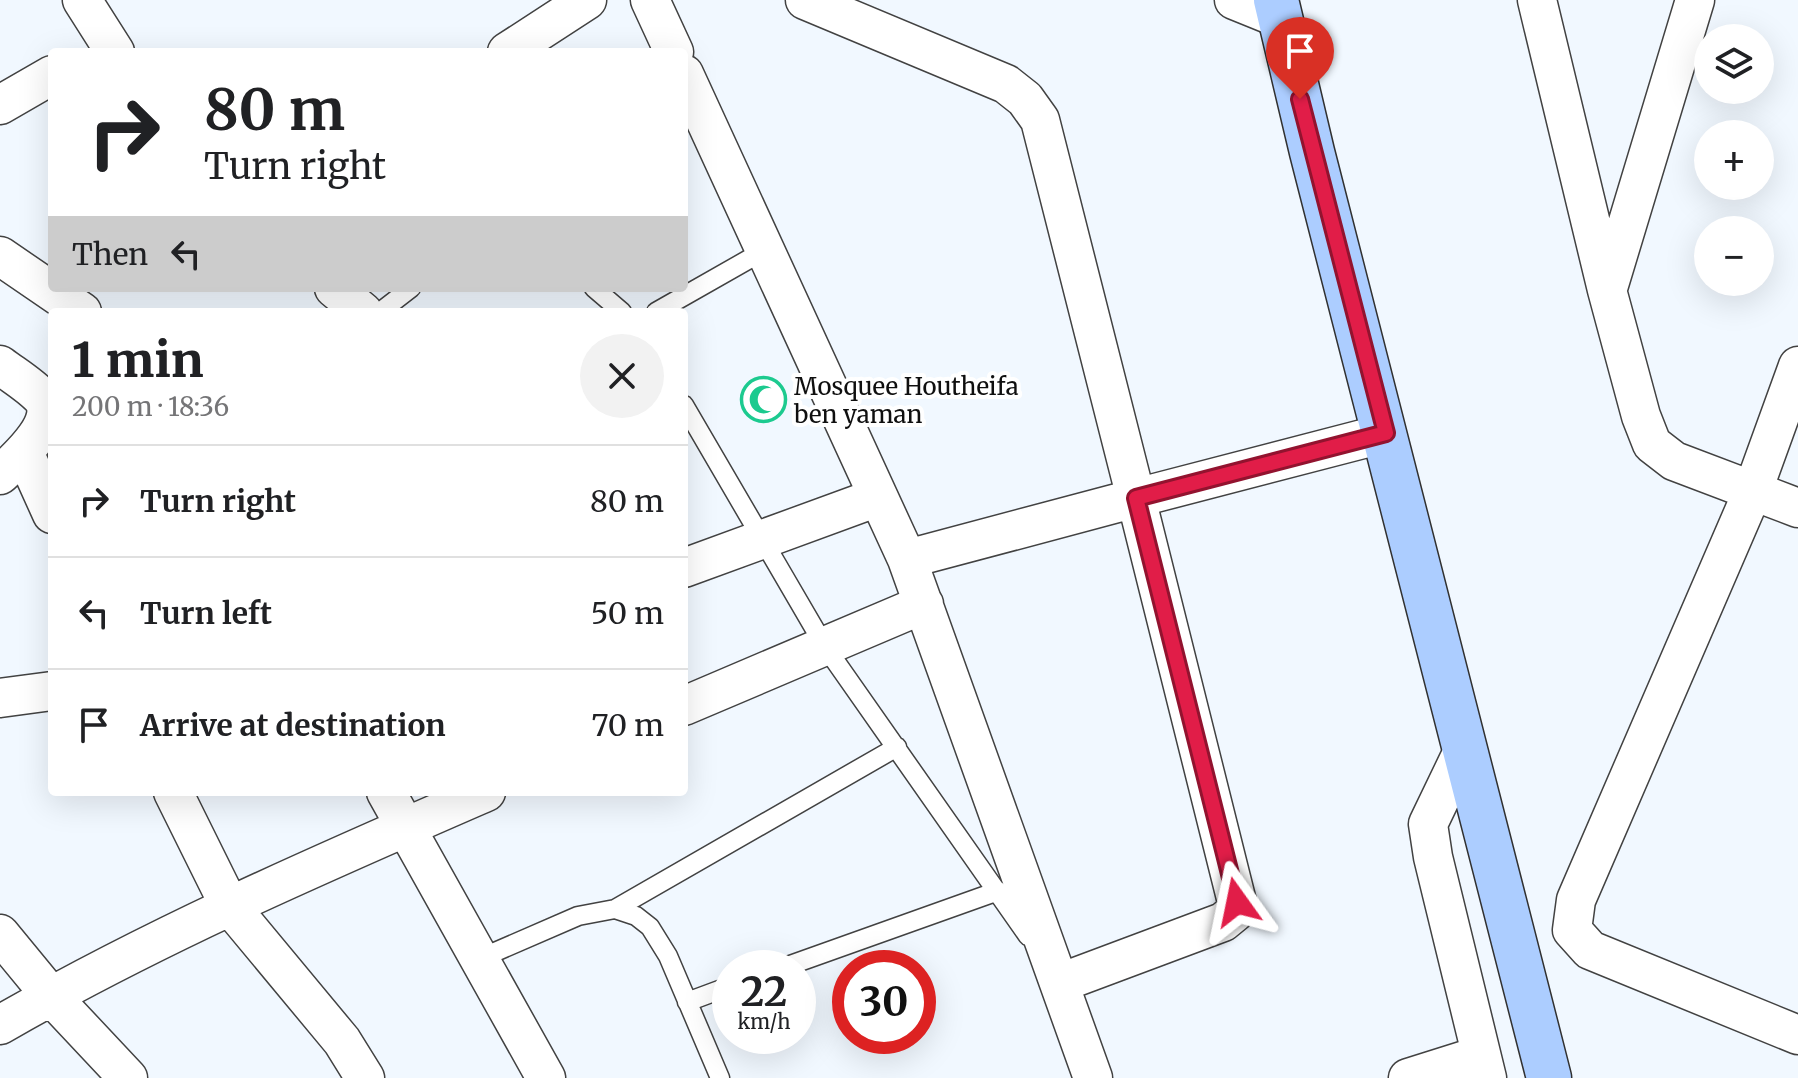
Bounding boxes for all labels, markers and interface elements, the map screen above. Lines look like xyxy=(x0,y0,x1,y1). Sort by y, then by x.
pin xyxy=(1266,17,1334,99)
map controls xyxy=(1694,24,1774,296)
button: layers xyxy=(1694,24,1774,104)
icon: arrive xyxy=(1278,29,1322,73)
text: 80 m xyxy=(204,75,345,145)
icon: right xyxy=(72,80,176,184)
button: + xyxy=(1694,120,1774,200)
text: Turn right xyxy=(204,144,386,189)
button: − xyxy=(1694,216,1774,296)
icon: left xyxy=(164,232,208,276)
text: Then xyxy=(72,235,148,273)
text: 1 min xyxy=(72,330,204,390)
button: close xyxy=(580,334,664,418)
place label: Mosquee Houtheifa ben yaman xyxy=(793,371,1019,430)
mosque icon: Mosquee Houtheifa ben yaman xyxy=(739,376,787,424)
text: 200 m · 18:36 xyxy=(72,390,229,423)
icon: right xyxy=(72,479,116,523)
text: Turn right xyxy=(140,482,296,520)
text: 80 m xyxy=(590,482,664,520)
icon: left xyxy=(72,591,116,635)
text: Turn left xyxy=(140,594,272,632)
text: 50 m xyxy=(591,594,664,632)
icon: arrive xyxy=(72,703,116,747)
text: Arrive at destination xyxy=(140,706,446,744)
text: 70 m xyxy=(591,706,664,744)
position arrow xyxy=(1195,860,1279,944)
speed limit sign: 30 xyxy=(832,950,936,1054)
text: 22 xyxy=(741,967,787,1017)
text: km/h xyxy=(738,1009,790,1034)

